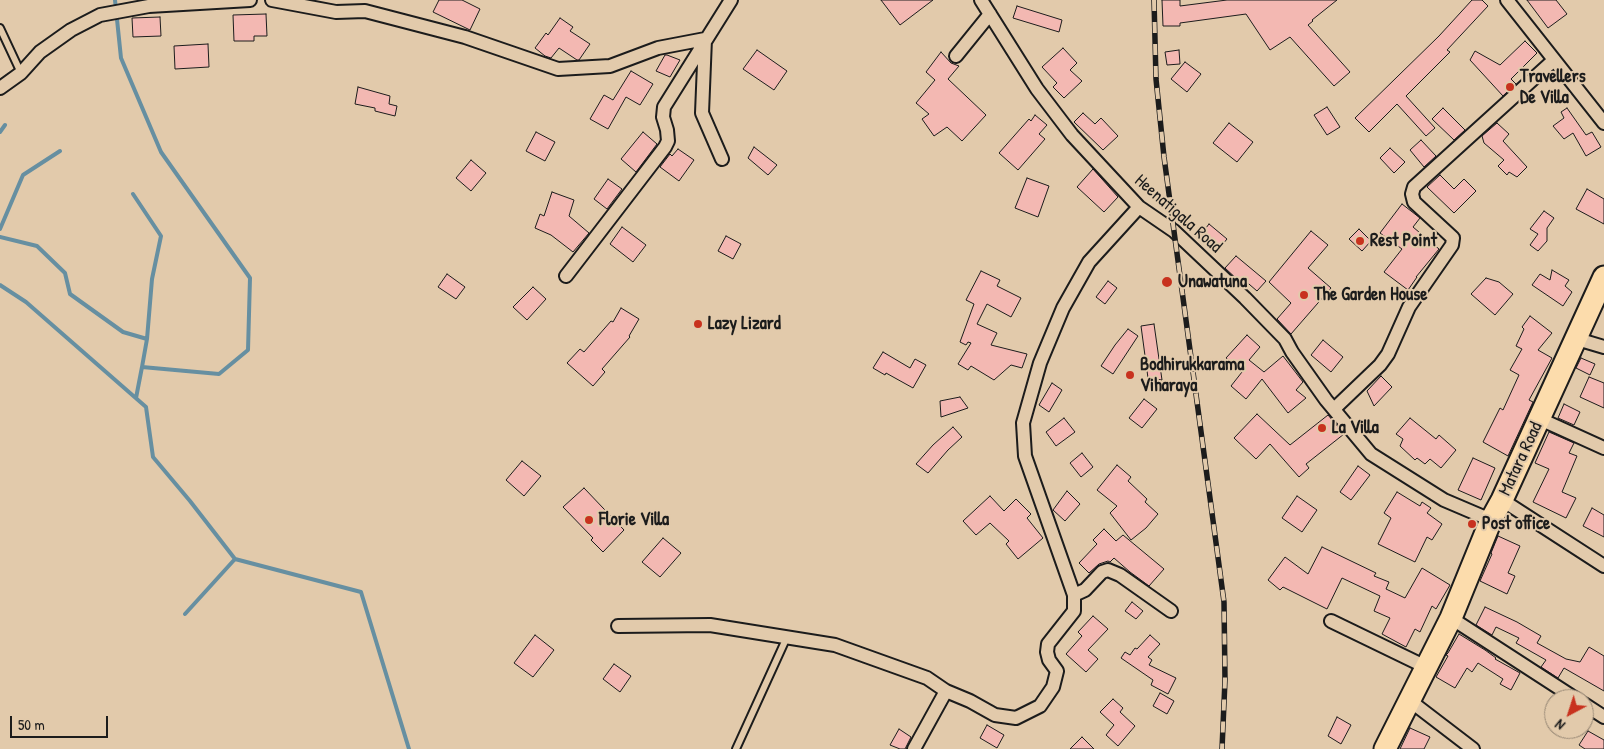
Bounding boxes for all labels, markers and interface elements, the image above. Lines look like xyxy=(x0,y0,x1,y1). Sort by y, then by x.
place label: Travellers De Villa xyxy=(1520,66,1586,108)
marker: Travellers De Villa xyxy=(1504,81,1516,93)
street label: Heenatigala Road xyxy=(1130,170,1226,258)
place label: Rest Point xyxy=(1370,230,1437,252)
marker: Rest Point xyxy=(1354,235,1366,247)
place label: Unawatuna xyxy=(1178,271,1247,293)
marker: Unawatuna xyxy=(1160,275,1174,289)
place label: The Garden House xyxy=(1314,284,1427,306)
marker: The Garden House xyxy=(1298,289,1310,301)
place label: Lazy Lizard xyxy=(708,313,781,335)
marker: Lazy Lizard xyxy=(692,318,704,330)
place label: Bodhirukkarama Viharaya xyxy=(1140,354,1244,396)
marker: Bodhirukkarama Viharaya xyxy=(1124,369,1136,381)
place label: La Villa xyxy=(1332,417,1379,439)
street label: Matara Road xyxy=(1495,419,1547,499)
marker: La Villa xyxy=(1316,422,1328,434)
place label: Florie Villa xyxy=(599,509,669,531)
place label: Post office xyxy=(1482,513,1550,535)
marker: Florie Villa xyxy=(583,514,595,526)
marker: Post office xyxy=(1466,518,1478,530)
north arrow xyxy=(1544,689,1594,739)
scale bar xyxy=(12,706,110,738)
text: 50 m xyxy=(18,714,45,735)
text: N xyxy=(1551,715,1569,735)

